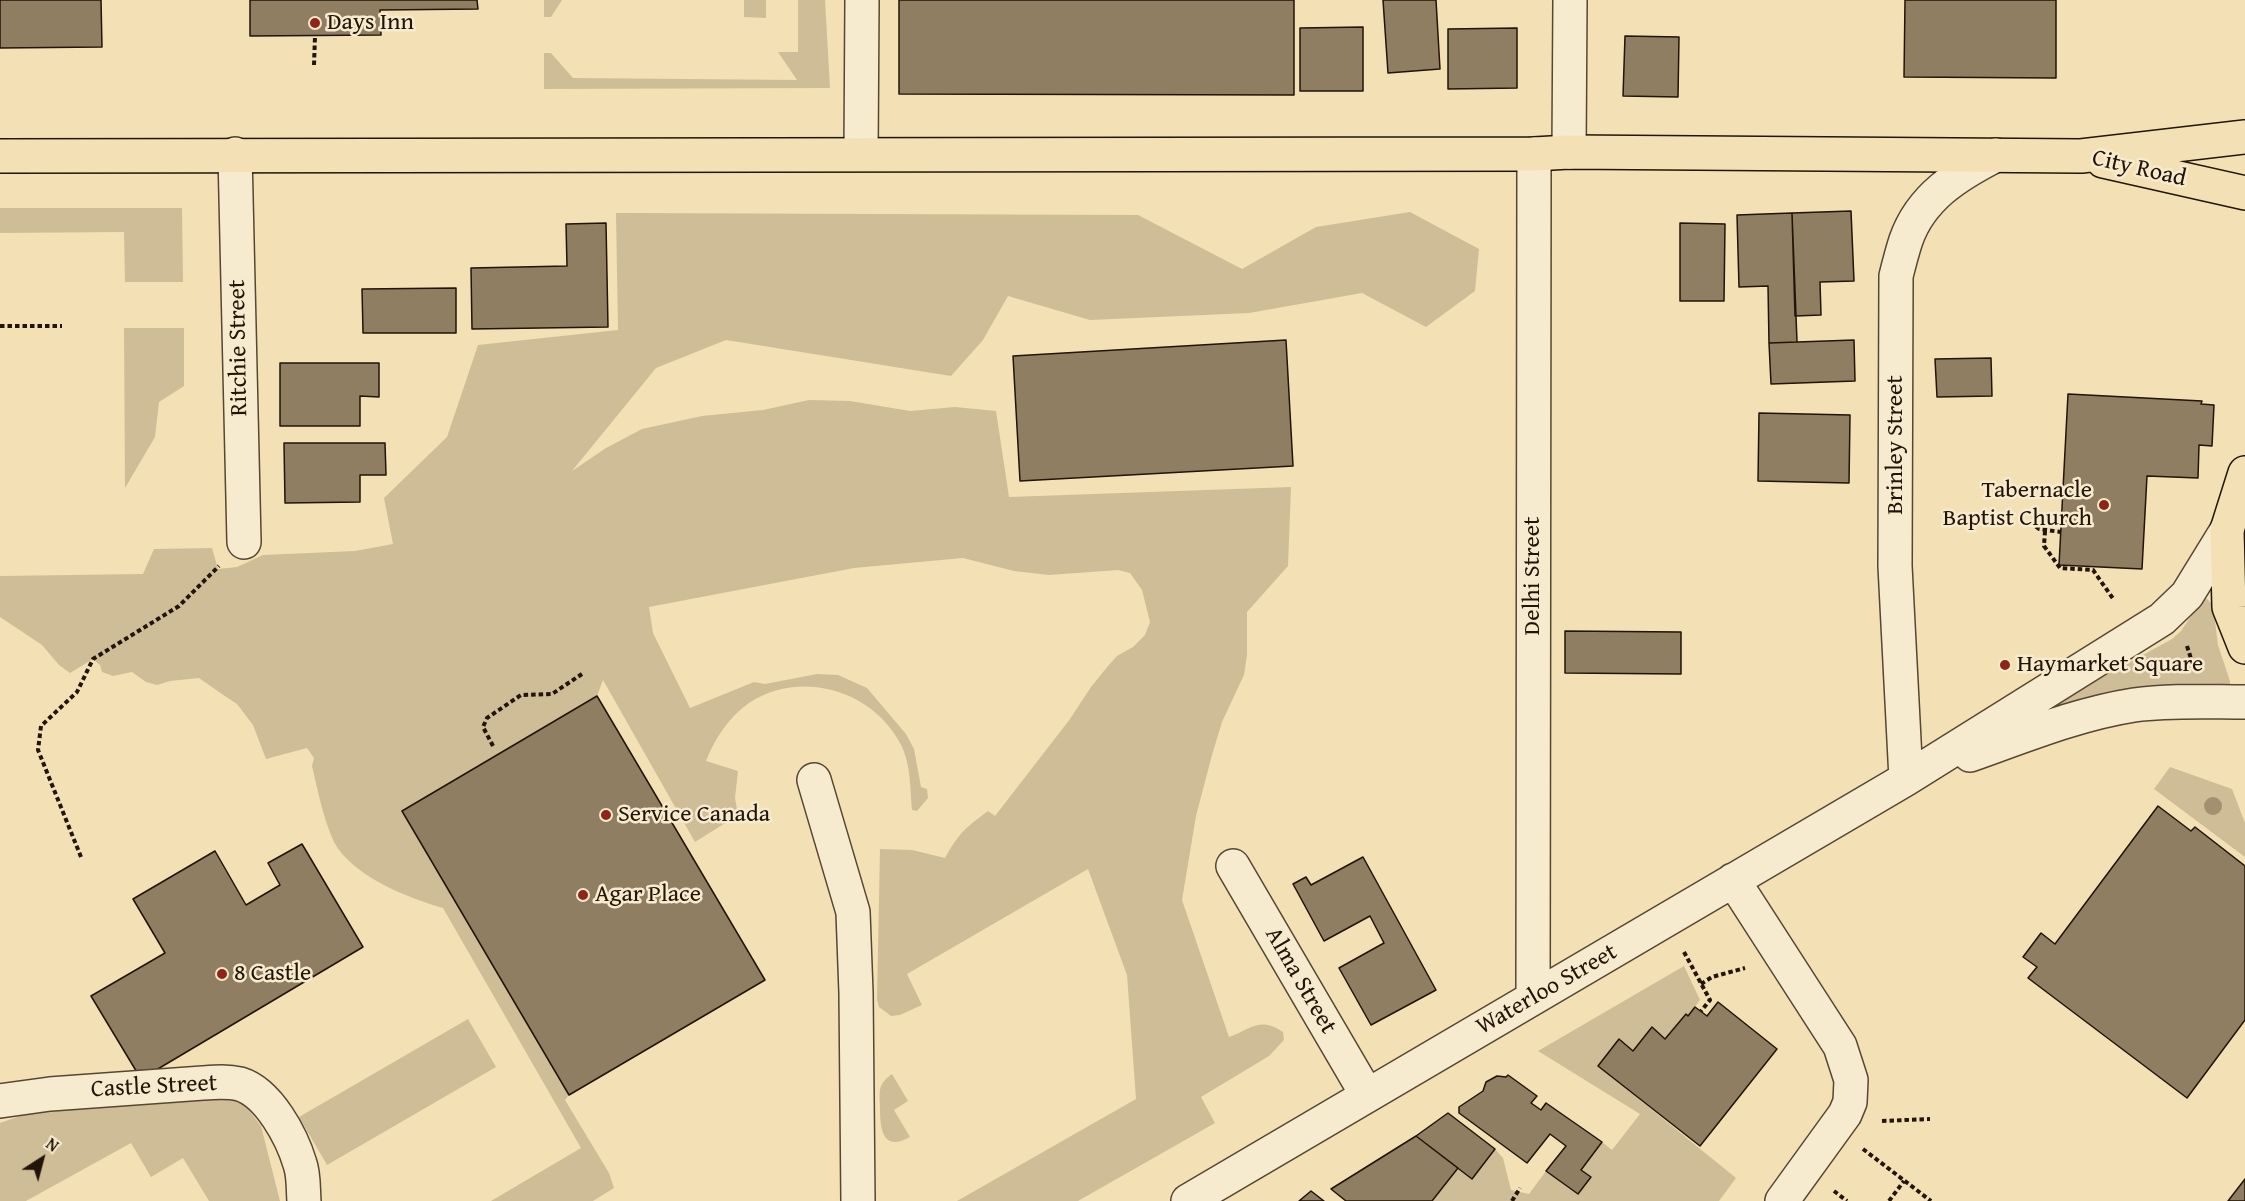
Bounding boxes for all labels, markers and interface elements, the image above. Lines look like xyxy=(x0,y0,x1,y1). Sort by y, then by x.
place label: Days Inn xyxy=(327,9,414,37)
marker: Days Inn xyxy=(308,16,322,30)
street label: City Road xyxy=(2089,144,2189,194)
street label: Ritchie Street xyxy=(223,279,255,417)
street label: Brinley Street xyxy=(1882,375,1910,515)
place label: Tabernacle Baptist Church xyxy=(1943,477,2092,533)
marker: Tabernacle Baptist Church xyxy=(2097,498,2111,512)
street label: Delhi Street xyxy=(1519,517,1547,635)
place label: Haymarket Square xyxy=(2017,651,2203,679)
marker: Haymarket Square xyxy=(1998,658,2012,672)
place label: Service Canada xyxy=(618,801,770,829)
marker: Service Canada xyxy=(599,808,613,822)
place label: Agar Place xyxy=(595,881,701,909)
marker: Agar Place xyxy=(576,888,590,902)
street label: Alma Street xyxy=(1258,923,1342,1039)
street label: Waterloo Street xyxy=(1472,938,1622,1042)
place label: 8 Castle xyxy=(234,960,311,988)
marker: 8 Castle xyxy=(215,967,229,981)
street label: Castle Street xyxy=(90,1069,218,1105)
north arrow xyxy=(12,1129,72,1189)
text: N xyxy=(41,1132,64,1157)

